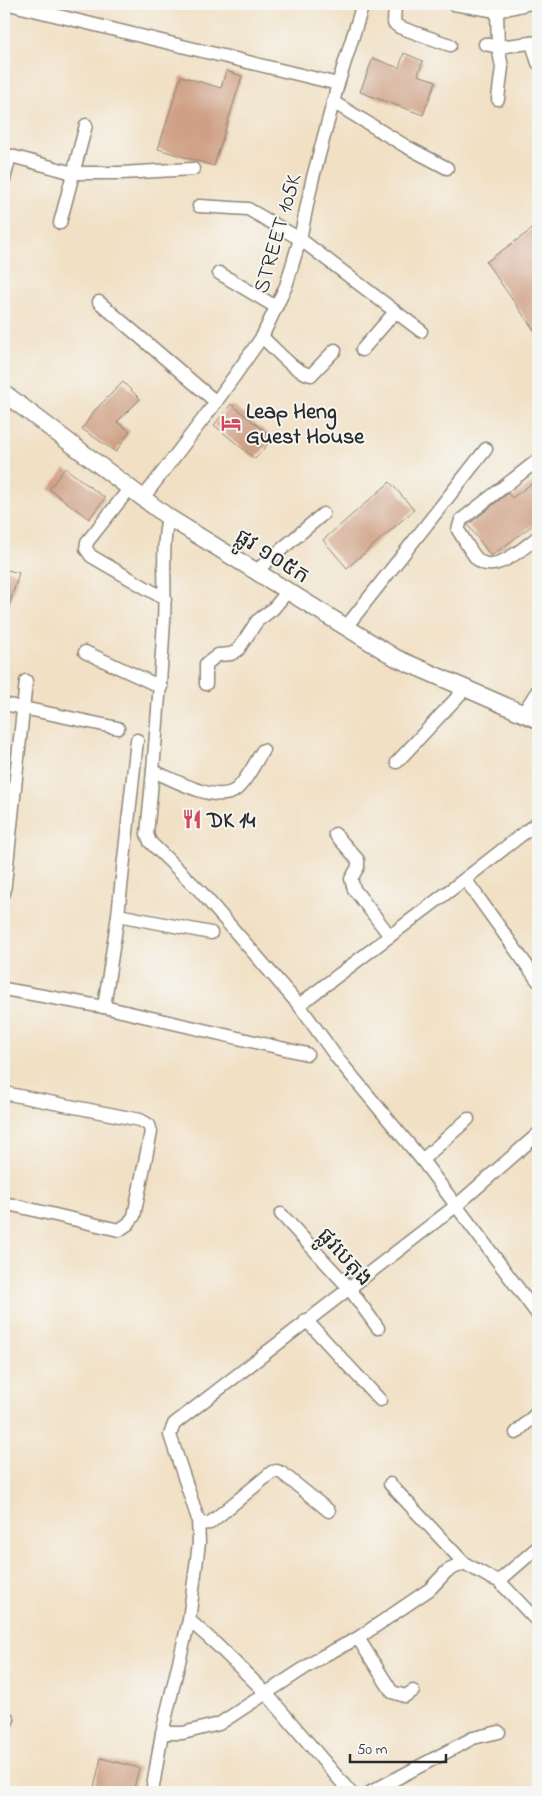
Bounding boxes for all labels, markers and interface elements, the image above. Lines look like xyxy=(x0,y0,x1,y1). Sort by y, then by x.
street label: STREET 105K xyxy=(246,170,311,298)
place label: Leap Heng Guest House xyxy=(246,397,365,454)
hotel icon: Leap Heng Guest House xyxy=(220,412,242,434)
street label: ផ្លូវ ១០៥ក xyxy=(227,522,315,594)
place label: DK 14 xyxy=(206,806,256,838)
restaurant icon: DK 14 xyxy=(181,808,203,830)
street label: ផ្លូវបេតុង xyxy=(308,1222,379,1296)
scale bar xyxy=(350,1731,446,1763)
text: 50 m xyxy=(357,1739,388,1761)

